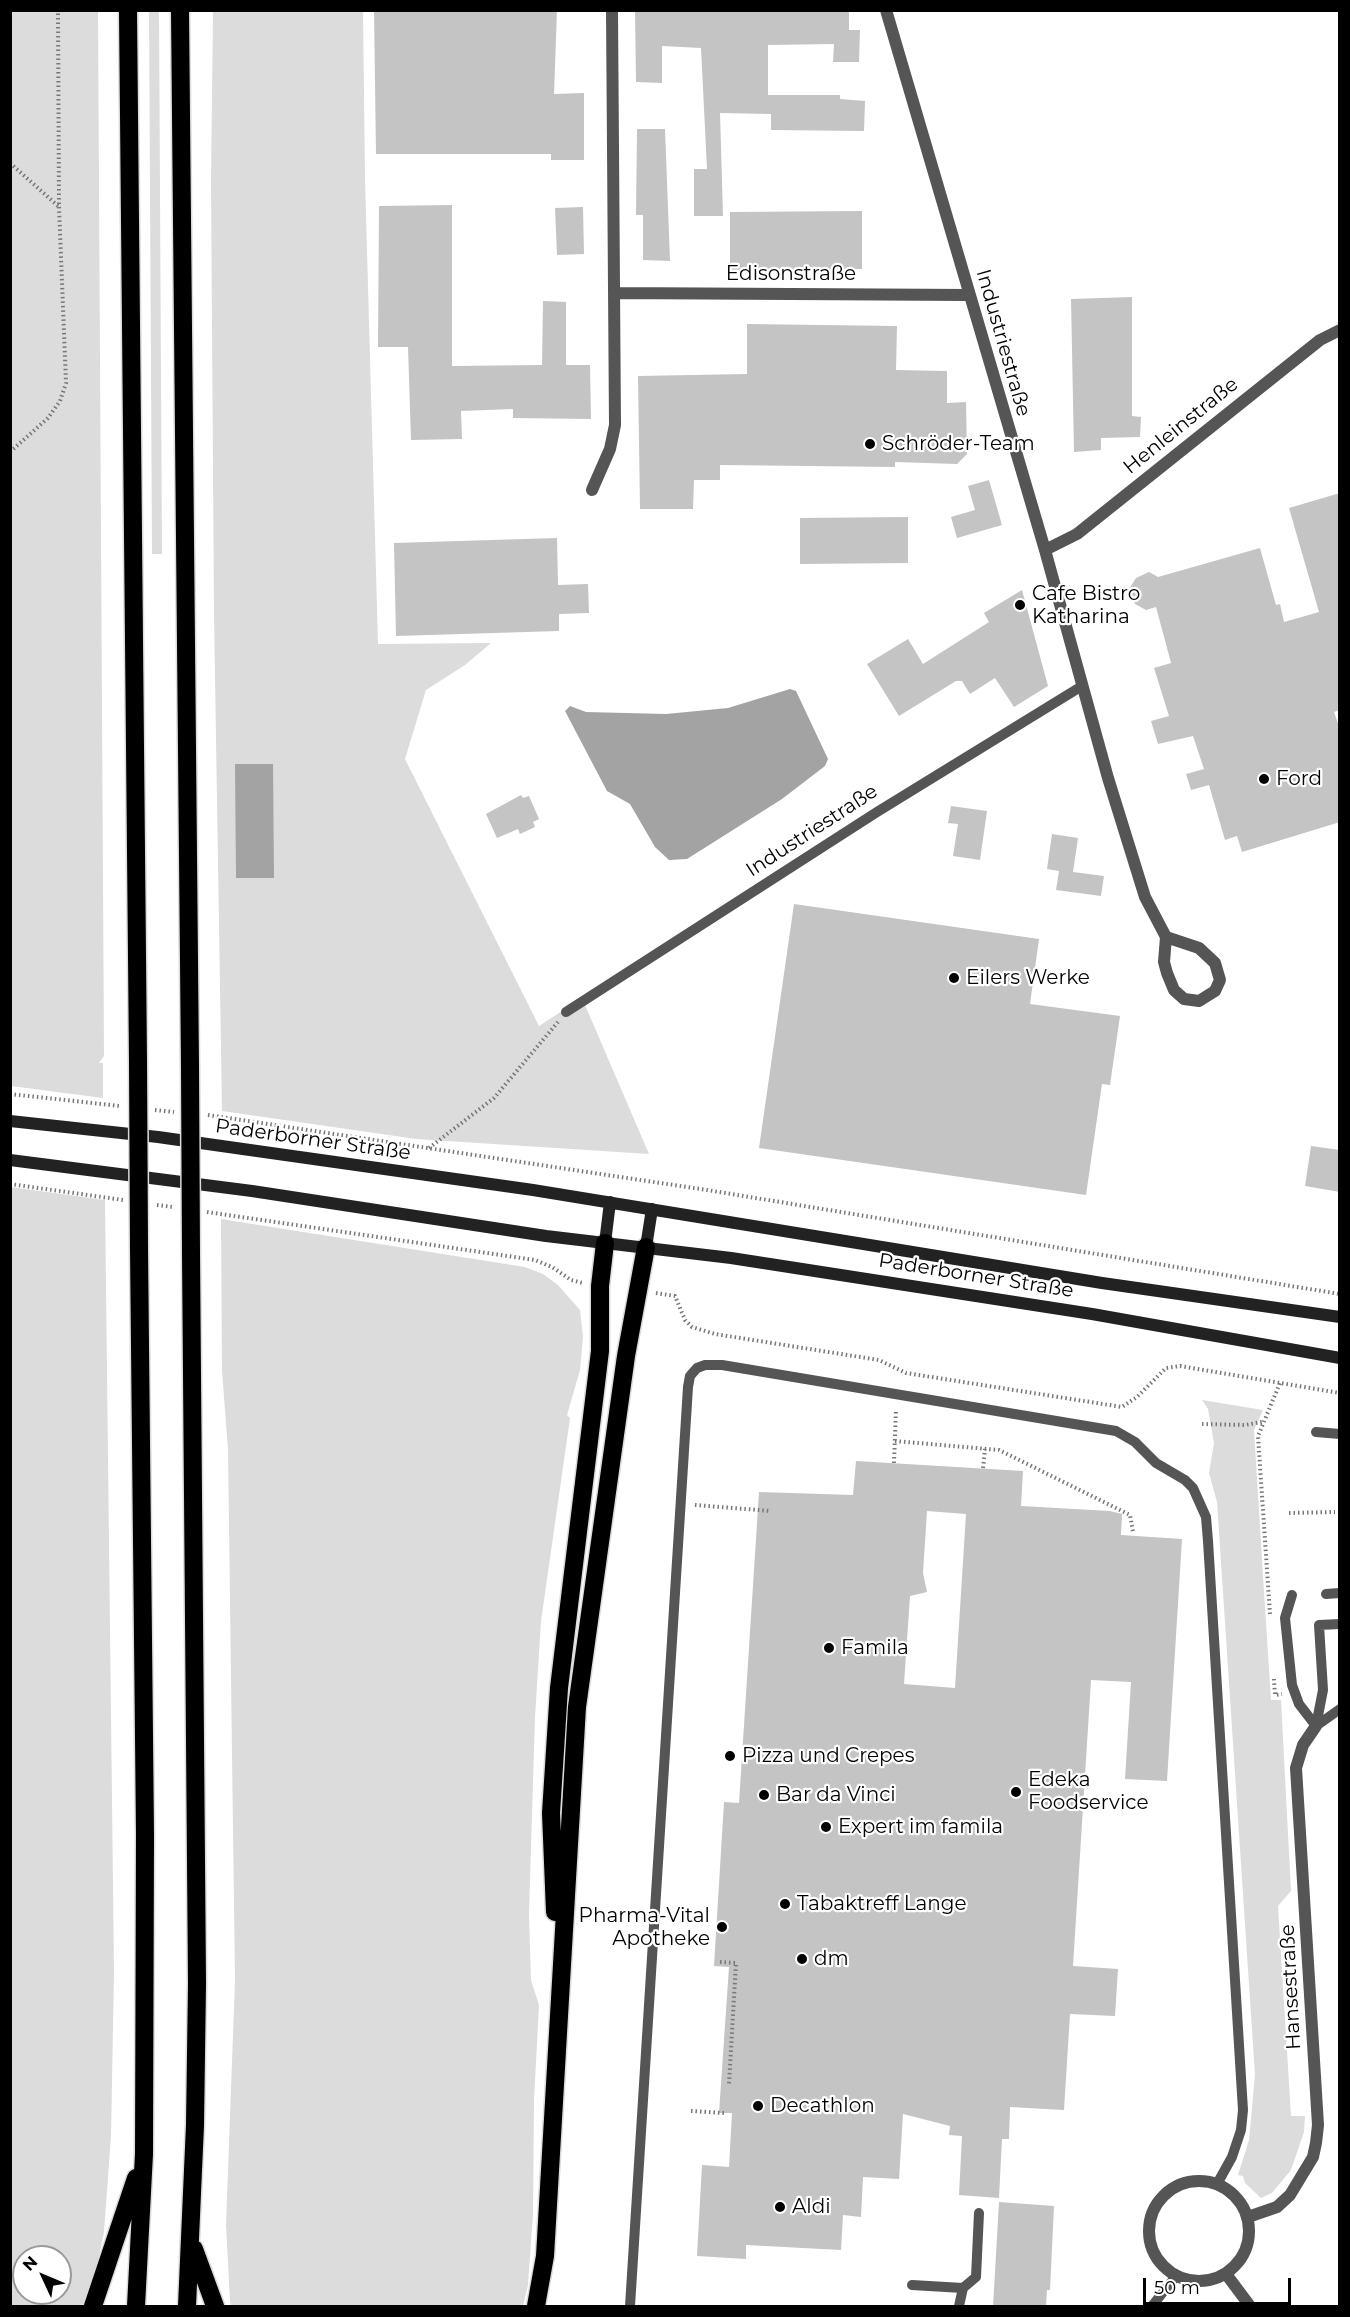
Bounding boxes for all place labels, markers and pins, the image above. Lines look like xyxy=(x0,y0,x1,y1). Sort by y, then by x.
place label: Schröder-Team xyxy=(882,432,1035,456)
marker: Schröder-Team xyxy=(863,437,877,451)
place label: Cafe Bistro Katharina xyxy=(1032,582,1140,629)
marker: Cafe Bistro Katharina xyxy=(1013,598,1027,612)
place label: Ford xyxy=(1276,767,1322,791)
marker: Ford xyxy=(1257,772,1271,786)
place label: Eilers Werke xyxy=(966,966,1090,990)
marker: Eilers Werke xyxy=(947,971,961,985)
place label: Famila xyxy=(841,1636,909,1660)
marker: Famila xyxy=(822,1641,836,1655)
place label: Pizza und Crepes xyxy=(742,1744,914,1768)
marker: Pizza und Crepes xyxy=(723,1749,737,1763)
place label: Edeka Foodservice xyxy=(1028,1768,1148,1815)
place label: Bar da Vinci xyxy=(776,1783,896,1807)
marker: Edeka Foodservice xyxy=(1009,1785,1023,1799)
marker: Bar da Vinci xyxy=(757,1788,771,1802)
place label: Expert im famila xyxy=(838,1815,1003,1839)
marker: Expert im famila xyxy=(819,1820,833,1834)
place label: Tabaktreff Lange xyxy=(797,1892,967,1916)
marker: Tabaktreff Lange xyxy=(778,1897,792,1911)
place label: Pharma-Vital Apotheke xyxy=(579,1904,710,1951)
marker: Pharma-Vital Apotheke xyxy=(715,1920,729,1934)
place label: dm xyxy=(814,1947,849,1971)
marker: dm xyxy=(795,1952,809,1966)
place label: Decathlon xyxy=(770,2094,875,2118)
marker: Decathlon xyxy=(751,2099,765,2113)
place label: Aldi xyxy=(792,2195,831,2219)
marker: Aldi xyxy=(773,2200,787,2214)

